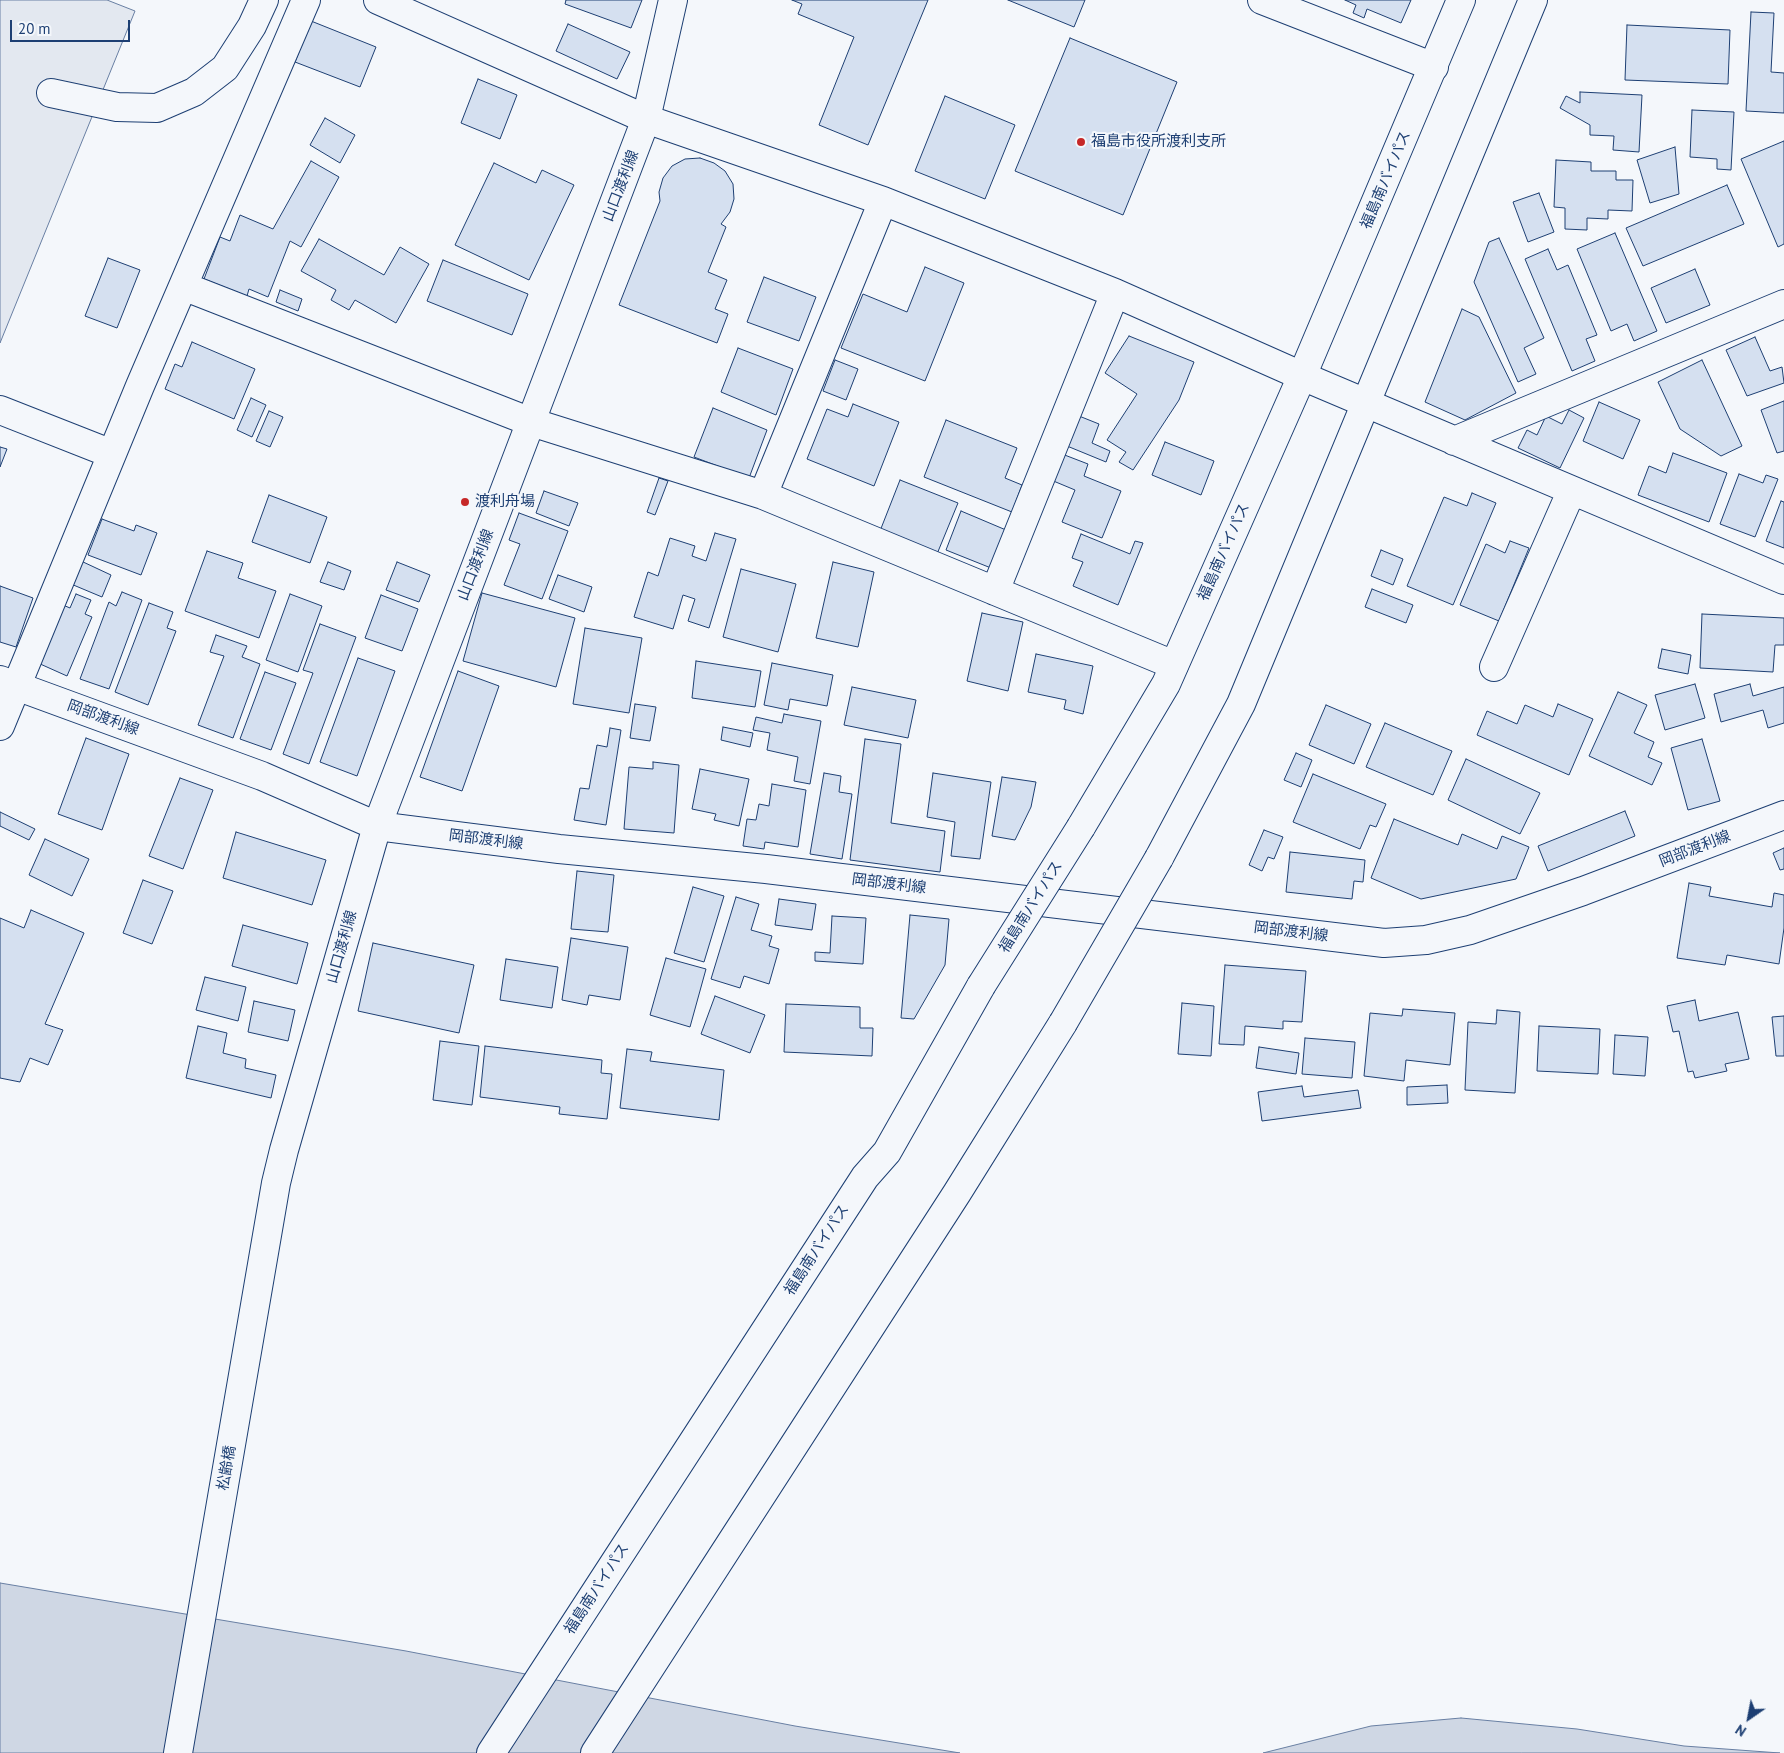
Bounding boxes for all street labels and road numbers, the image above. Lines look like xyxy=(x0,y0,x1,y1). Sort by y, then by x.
street label: 福島南バイパス xyxy=(1357,128,1415,232)
street label: 山口渡利線 xyxy=(599,148,643,224)
street label: 福島南バイパス xyxy=(1194,500,1254,604)
street label: 山口渡利線 xyxy=(454,527,498,603)
street label: 岡部渡利線 xyxy=(65,697,141,739)
street label: 岡部渡利線 xyxy=(448,826,524,854)
street label: 岡部渡利線 xyxy=(1657,827,1733,871)
street label: 福島南バイパス xyxy=(996,858,1066,956)
street label: 岡部渡利線 xyxy=(851,870,927,898)
street label: 山口渡利線 xyxy=(323,908,361,986)
street label: 岡部渡利線 xyxy=(1253,918,1329,946)
street label: 福島南バイパス xyxy=(781,1201,853,1299)
street label: 松齢橋 xyxy=(214,1444,240,1492)
street label: 福島南バイパス xyxy=(561,1540,633,1638)

